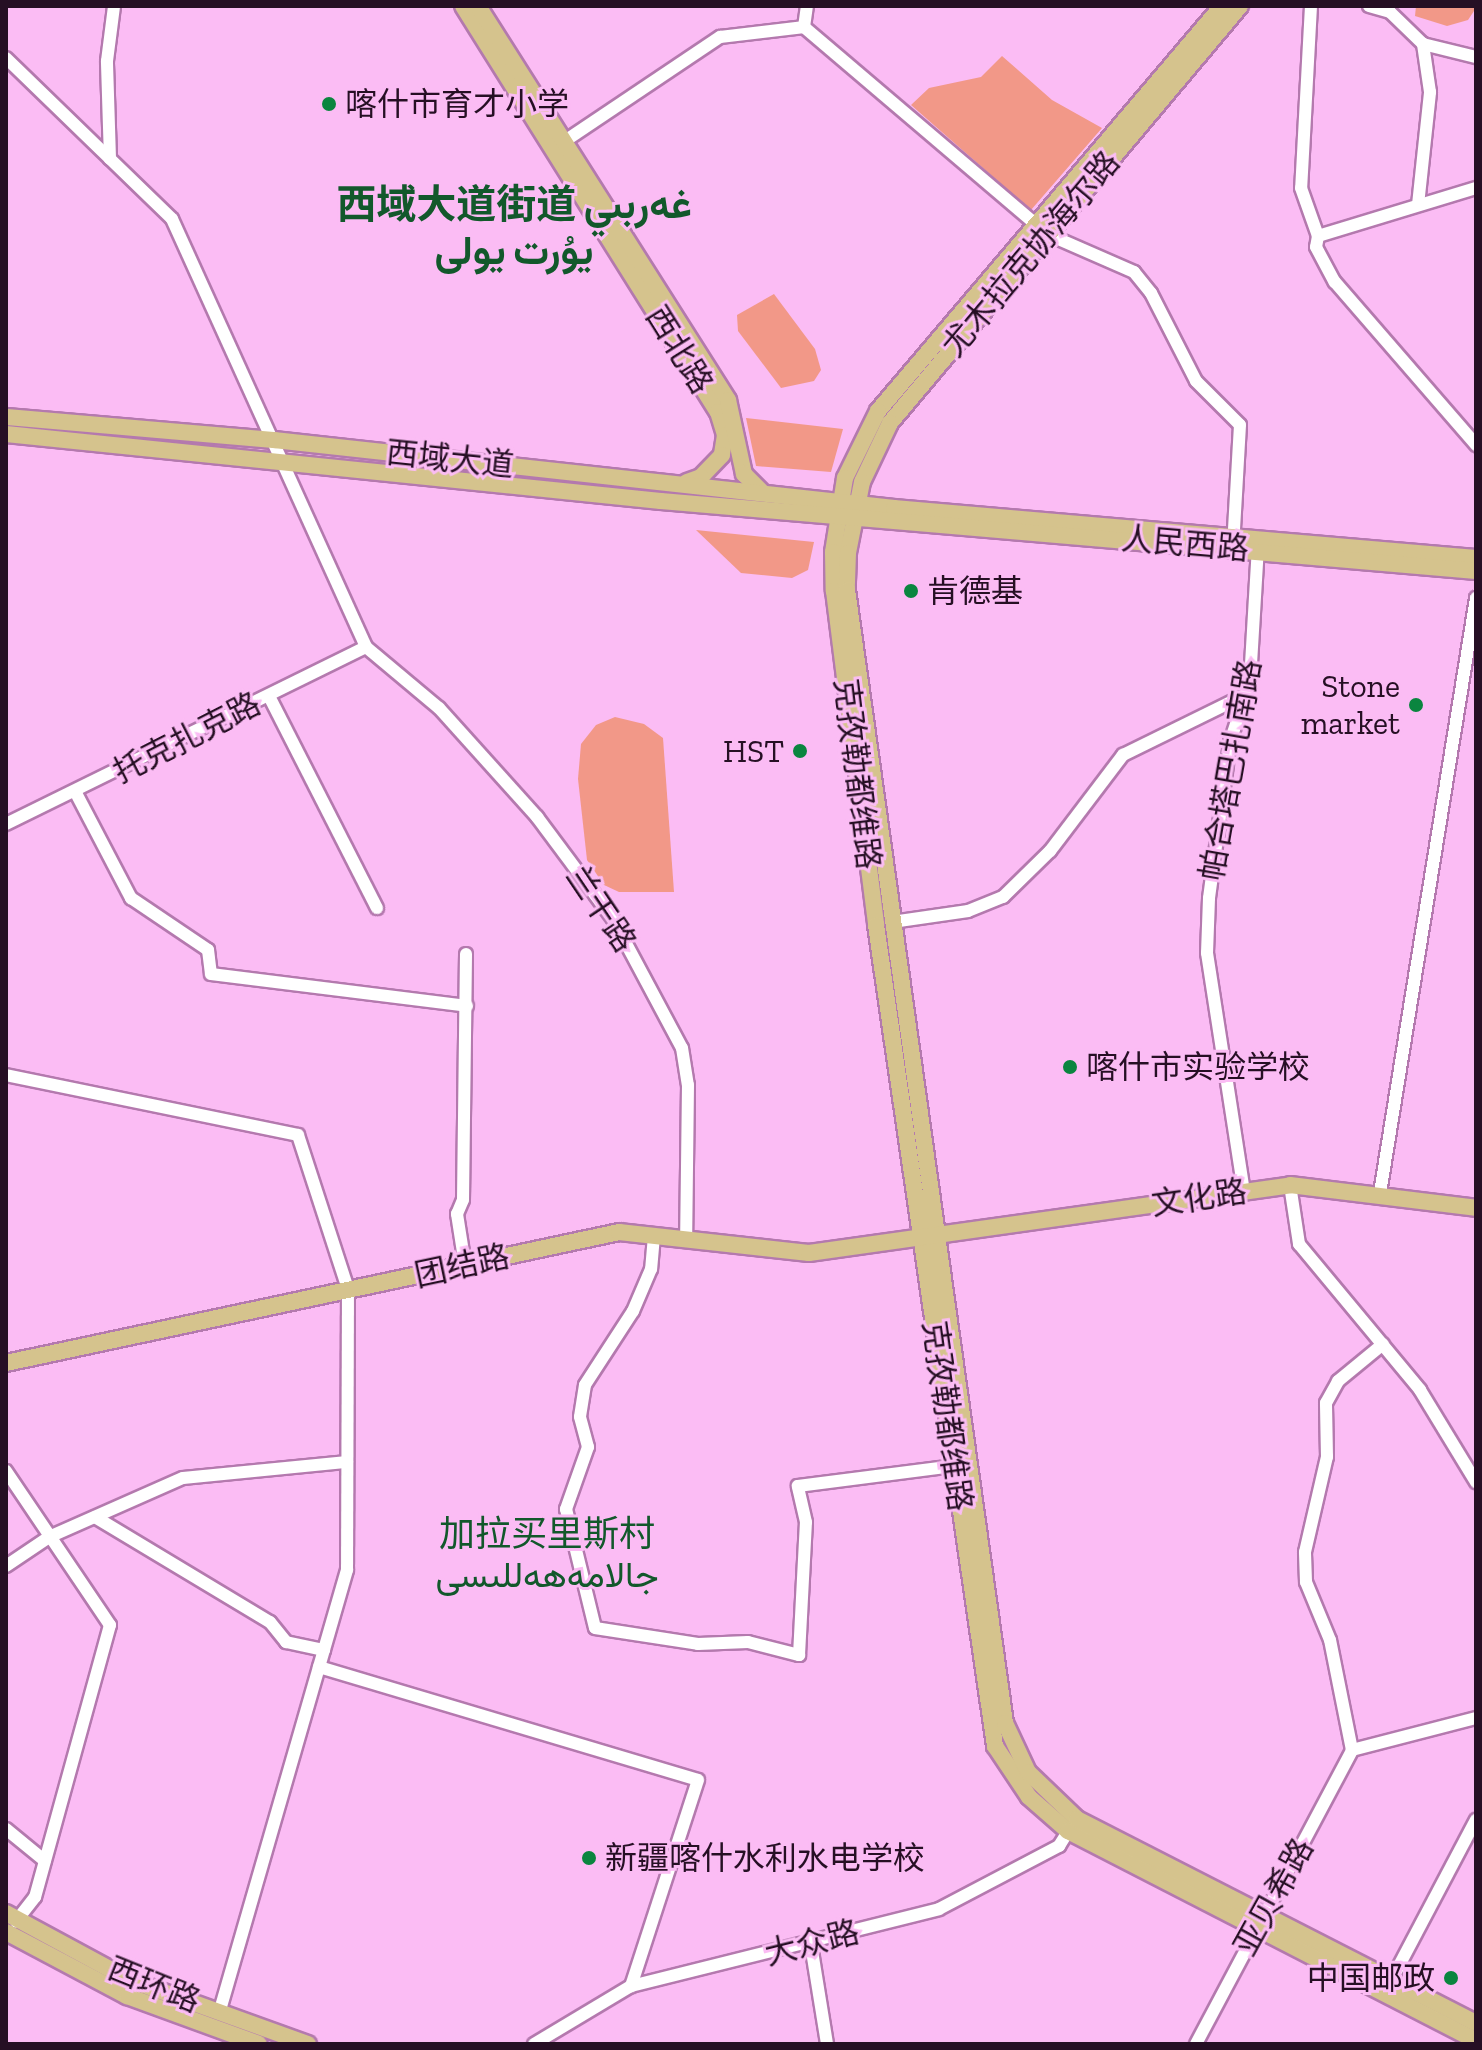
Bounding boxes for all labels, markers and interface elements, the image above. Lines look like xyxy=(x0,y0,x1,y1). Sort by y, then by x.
place label: 喀什市育才小学 xyxy=(345,85,569,123)
marker: 喀什市育才小学 xyxy=(320,95,338,113)
street label: 尤木拉克协海尔路 xyxy=(934,144,1128,364)
district label: 西域大道街道 غەربىي يۇرت يولى xyxy=(336,180,692,274)
street label: 西北路 xyxy=(637,299,721,401)
street label: 西域大道 xyxy=(384,433,516,485)
street label: 人民西路 xyxy=(1120,519,1250,569)
place label: 肯德基 xyxy=(927,572,1023,610)
marker: 肯德基 xyxy=(902,582,920,600)
street label: 帕合塔巴扎南路 xyxy=(1193,656,1269,884)
place label: Stone market xyxy=(1301,668,1400,743)
street label: 克孜勒都维路 xyxy=(826,676,888,872)
street label: 托克扎克路 xyxy=(107,685,267,791)
marker: Stone market xyxy=(1407,696,1425,714)
place label: HST xyxy=(723,732,784,770)
marker: HST xyxy=(791,742,809,760)
street label: 兰干路 xyxy=(558,858,644,960)
place label: 喀什市实验学校 xyxy=(1086,1048,1310,1086)
marker: 喀什市实验学校 xyxy=(1061,1058,1079,1076)
street label: 文化路 xyxy=(1149,1172,1249,1224)
street label: 团结路 xyxy=(411,1237,513,1295)
street label: 克孜勒都维路 xyxy=(915,1318,979,1514)
district label: 加拉买里斯村 جالامەھەللىسى xyxy=(435,1511,659,1596)
street label: 亚贝希路 xyxy=(1226,1832,1322,1962)
place label: 新疆喀什水利水电学校 xyxy=(605,1839,925,1877)
marker: 新疆喀什水利水电学校 xyxy=(580,1849,598,1867)
street label: 大众路 xyxy=(761,1913,863,1973)
street label: 西环路 xyxy=(102,1949,206,2021)
place label: 中国邮政 xyxy=(1307,1959,1435,1997)
marker: 中国邮政 xyxy=(1442,1969,1460,1987)

